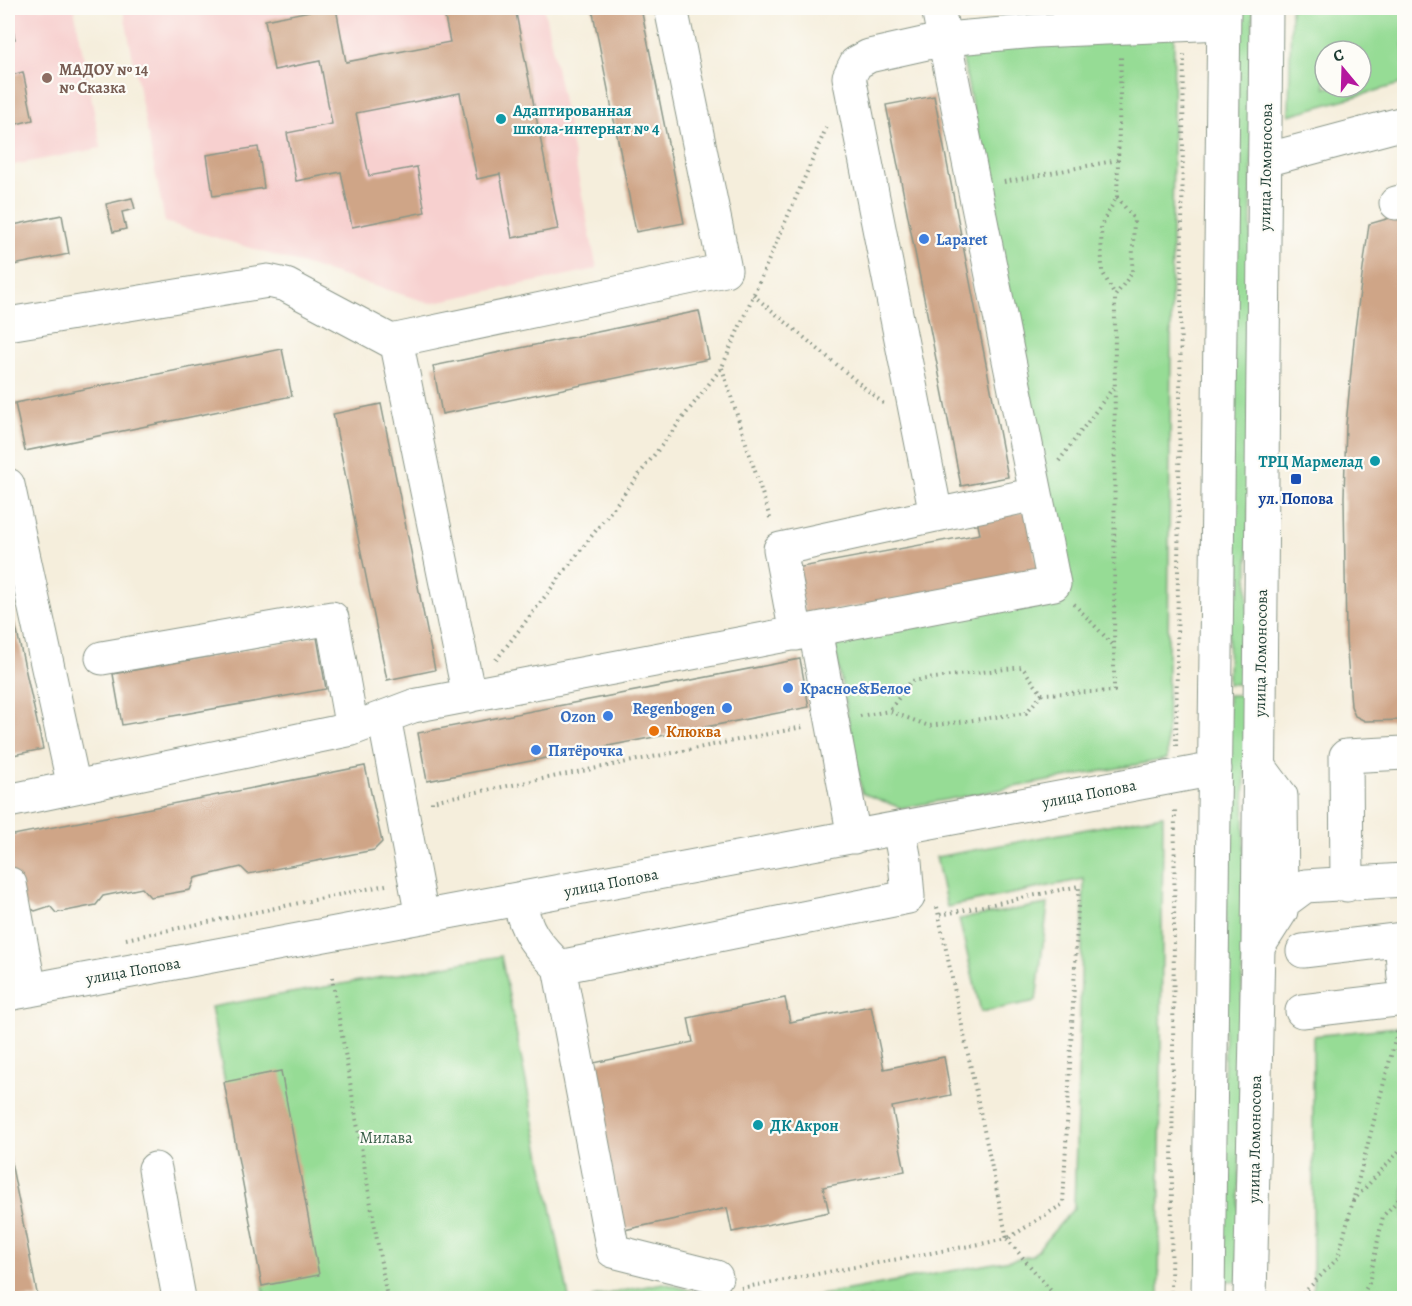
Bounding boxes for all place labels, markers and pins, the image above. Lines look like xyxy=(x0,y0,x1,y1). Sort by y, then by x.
place label: МАДОУ № 14 № Сказка xyxy=(59,59,149,99)
marker: МАДОУ № 14 № Сказка xyxy=(40,71,54,85)
place label: Адаптированная школа-интернат № 4 xyxy=(512,100,660,140)
marker: Адаптированная школа-интернат № 4 xyxy=(494,112,508,126)
place label: Laparet xyxy=(936,229,988,251)
marker: Laparet xyxy=(917,232,931,246)
place label: ТРЦ Мармелад xyxy=(1258,451,1363,473)
marker: ТРЦ Мармелад xyxy=(1368,454,1382,468)
marker: ул. Попова xyxy=(1289,472,1303,486)
place label: ул. Попова xyxy=(1258,488,1334,510)
place label: Красное&Белое xyxy=(800,678,911,700)
marker: Красное&Белое xyxy=(781,681,795,695)
place label: Regenbogen xyxy=(633,698,715,720)
marker: Regenbogen xyxy=(720,701,734,715)
place label: Ozon xyxy=(561,706,596,728)
marker: Ozon xyxy=(601,709,615,723)
place label: Клюква xyxy=(666,721,721,743)
marker: Клюква xyxy=(647,724,661,738)
place label: Пятёрочка xyxy=(548,740,623,762)
marker: Пятёрочка xyxy=(529,743,543,757)
place label: ДК Акрон xyxy=(770,1115,839,1137)
marker: ДК Акрон xyxy=(751,1118,765,1132)

